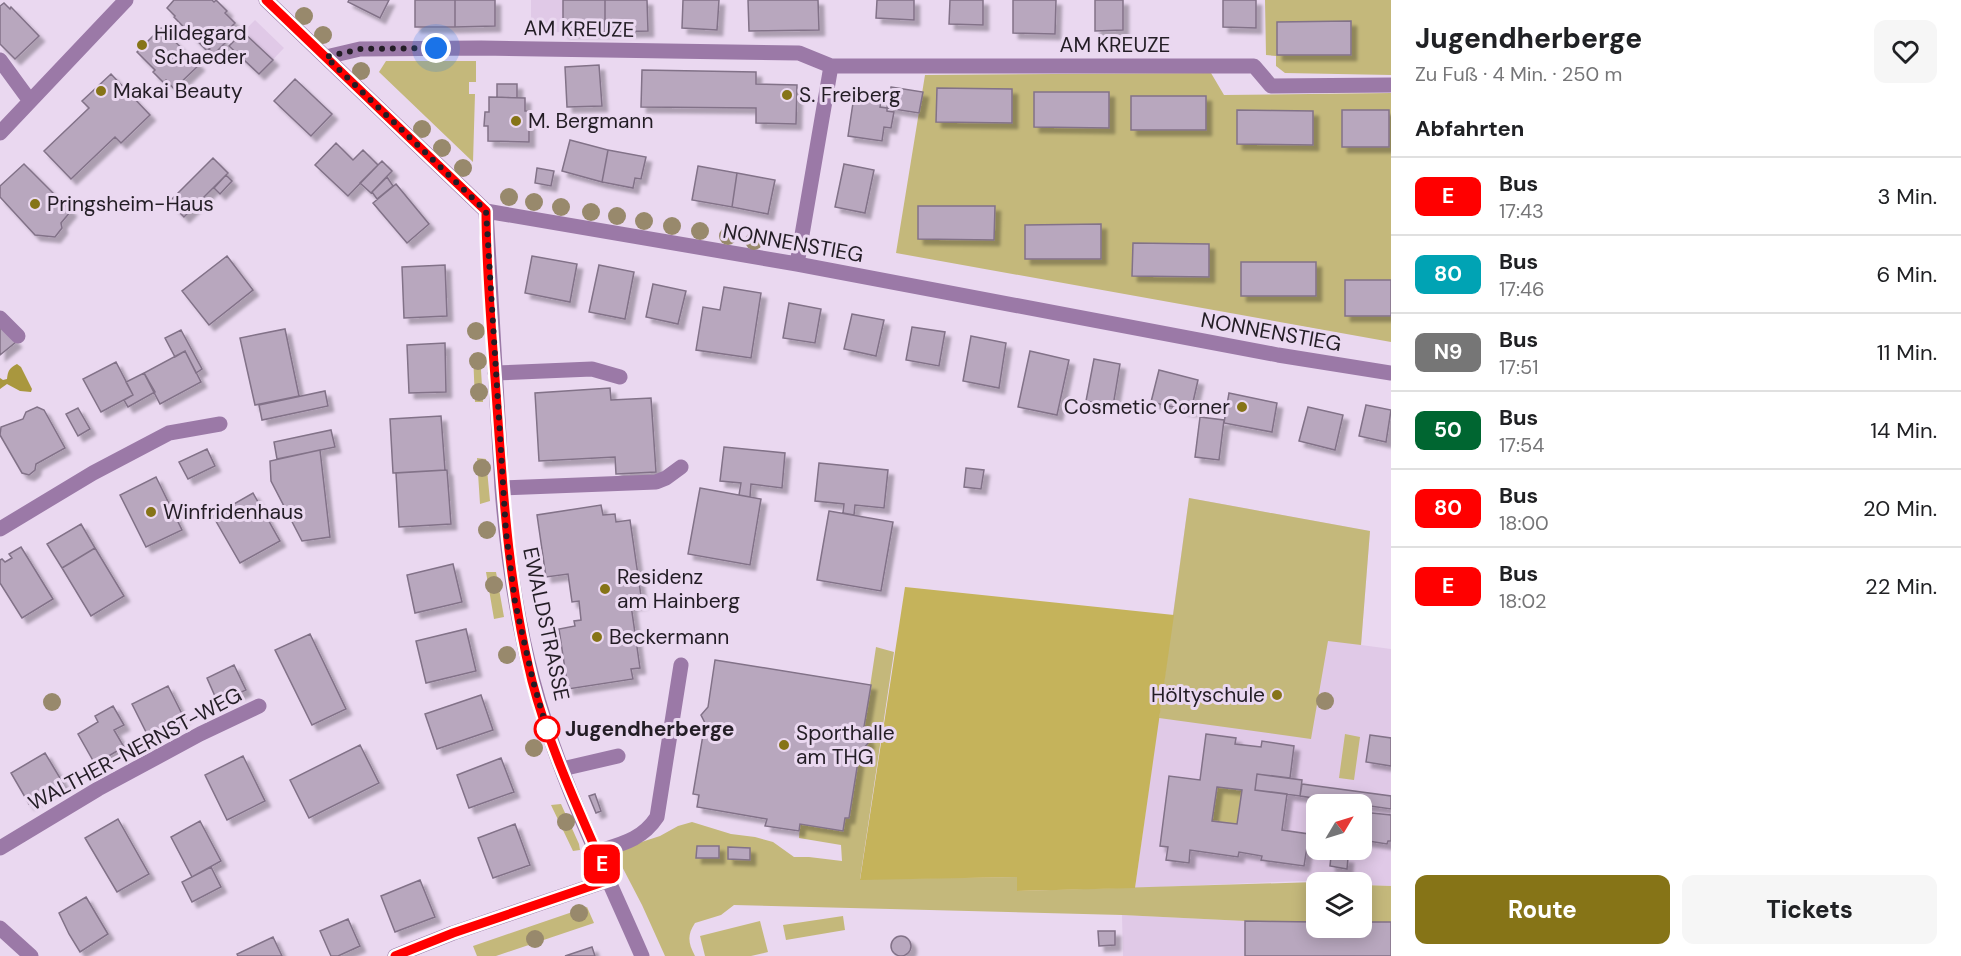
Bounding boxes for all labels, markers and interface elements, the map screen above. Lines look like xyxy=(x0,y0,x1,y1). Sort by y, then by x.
street label: AM KREUZE xyxy=(523,14,635,44)
place label: Hildegard Schaeder xyxy=(154,19,247,71)
text: Jugendherberge xyxy=(1415,20,1642,57)
button: heart xyxy=(1874,20,1937,83)
street label: AM KREUZE xyxy=(1060,31,1170,59)
your location xyxy=(421,33,451,63)
marker: Hildegard Schaeder xyxy=(135,38,149,52)
text: Zu Fuß · 4 Min. · 250 m xyxy=(1415,61,1622,87)
place label: Makai Beauty xyxy=(113,77,243,105)
place label: S. Freiberg xyxy=(799,81,901,109)
marker: Makai Beauty xyxy=(94,84,108,98)
marker: S. Freiberg xyxy=(780,88,794,102)
place label: M. Bergmann xyxy=(528,107,653,135)
marker: M. Bergmann xyxy=(509,114,523,128)
text: Abfahrten xyxy=(1415,114,1524,143)
text: Bus xyxy=(1499,169,1538,198)
text: E xyxy=(1442,182,1454,210)
text: 3 Min. xyxy=(1877,182,1937,211)
place label: Pringsheim-Haus xyxy=(47,190,214,218)
marker: Pringsheim-Haus xyxy=(28,197,42,211)
text: 17:43 xyxy=(1499,198,1544,224)
street label: NONNENSTIEG xyxy=(720,217,866,269)
text: Bus xyxy=(1499,247,1538,276)
text: 80 xyxy=(1434,260,1462,288)
text: 6 Min. xyxy=(1877,260,1937,289)
text: 17:46 xyxy=(1499,276,1545,302)
street label: NONNENSTIEG xyxy=(1198,306,1344,358)
text: Bus xyxy=(1499,325,1538,354)
text: N9 xyxy=(1434,338,1462,366)
text: 11 Min. xyxy=(1877,338,1937,367)
text: 17:51 xyxy=(1499,354,1538,380)
place label: Cosmetic Corner xyxy=(1064,393,1230,421)
marker: Cosmetic Corner xyxy=(1235,400,1249,414)
text: Bus xyxy=(1499,403,1538,432)
text: 50 xyxy=(1434,416,1462,444)
text: 14 Min. xyxy=(1870,416,1937,445)
text: 17:54 xyxy=(1499,432,1544,458)
text: Bus xyxy=(1499,481,1538,510)
text: 80 xyxy=(1434,494,1462,522)
text: 20 Min. xyxy=(1863,494,1937,523)
place label: Winfridenhaus xyxy=(163,498,304,526)
marker: Winfridenhaus xyxy=(144,505,158,519)
text: 18:00 xyxy=(1499,510,1549,536)
street label: EWALDSTRASSE xyxy=(516,545,576,703)
text: Bus xyxy=(1499,559,1538,588)
place label: Residenz am Hainberg xyxy=(617,563,740,615)
text: E xyxy=(1442,572,1454,600)
text: 22 Min. xyxy=(1865,572,1937,601)
marker: Residenz am Hainberg xyxy=(598,582,612,596)
text: 18:02 xyxy=(1499,588,1546,614)
place label: Beckermann xyxy=(609,623,729,651)
marker: Beckermann xyxy=(590,630,604,644)
street label: WALTHER-NERNST-WEG xyxy=(23,681,247,817)
place label: Höltyschule xyxy=(1151,681,1265,709)
marker: Höltyschule xyxy=(1270,688,1284,702)
place label: Jugendherberge xyxy=(565,715,734,743)
marker: Jugendherberge xyxy=(534,716,560,742)
place label: Sporthalle am THG xyxy=(796,719,895,771)
marker: Sporthalle am THG xyxy=(777,738,791,752)
north arrow xyxy=(1306,794,1372,860)
map controls xyxy=(1306,794,1372,938)
line badge: E xyxy=(582,844,622,884)
text: E xyxy=(596,850,608,878)
button: layers xyxy=(1306,872,1372,938)
button: Route xyxy=(1415,875,1670,944)
button: Tickets xyxy=(1682,875,1937,944)

